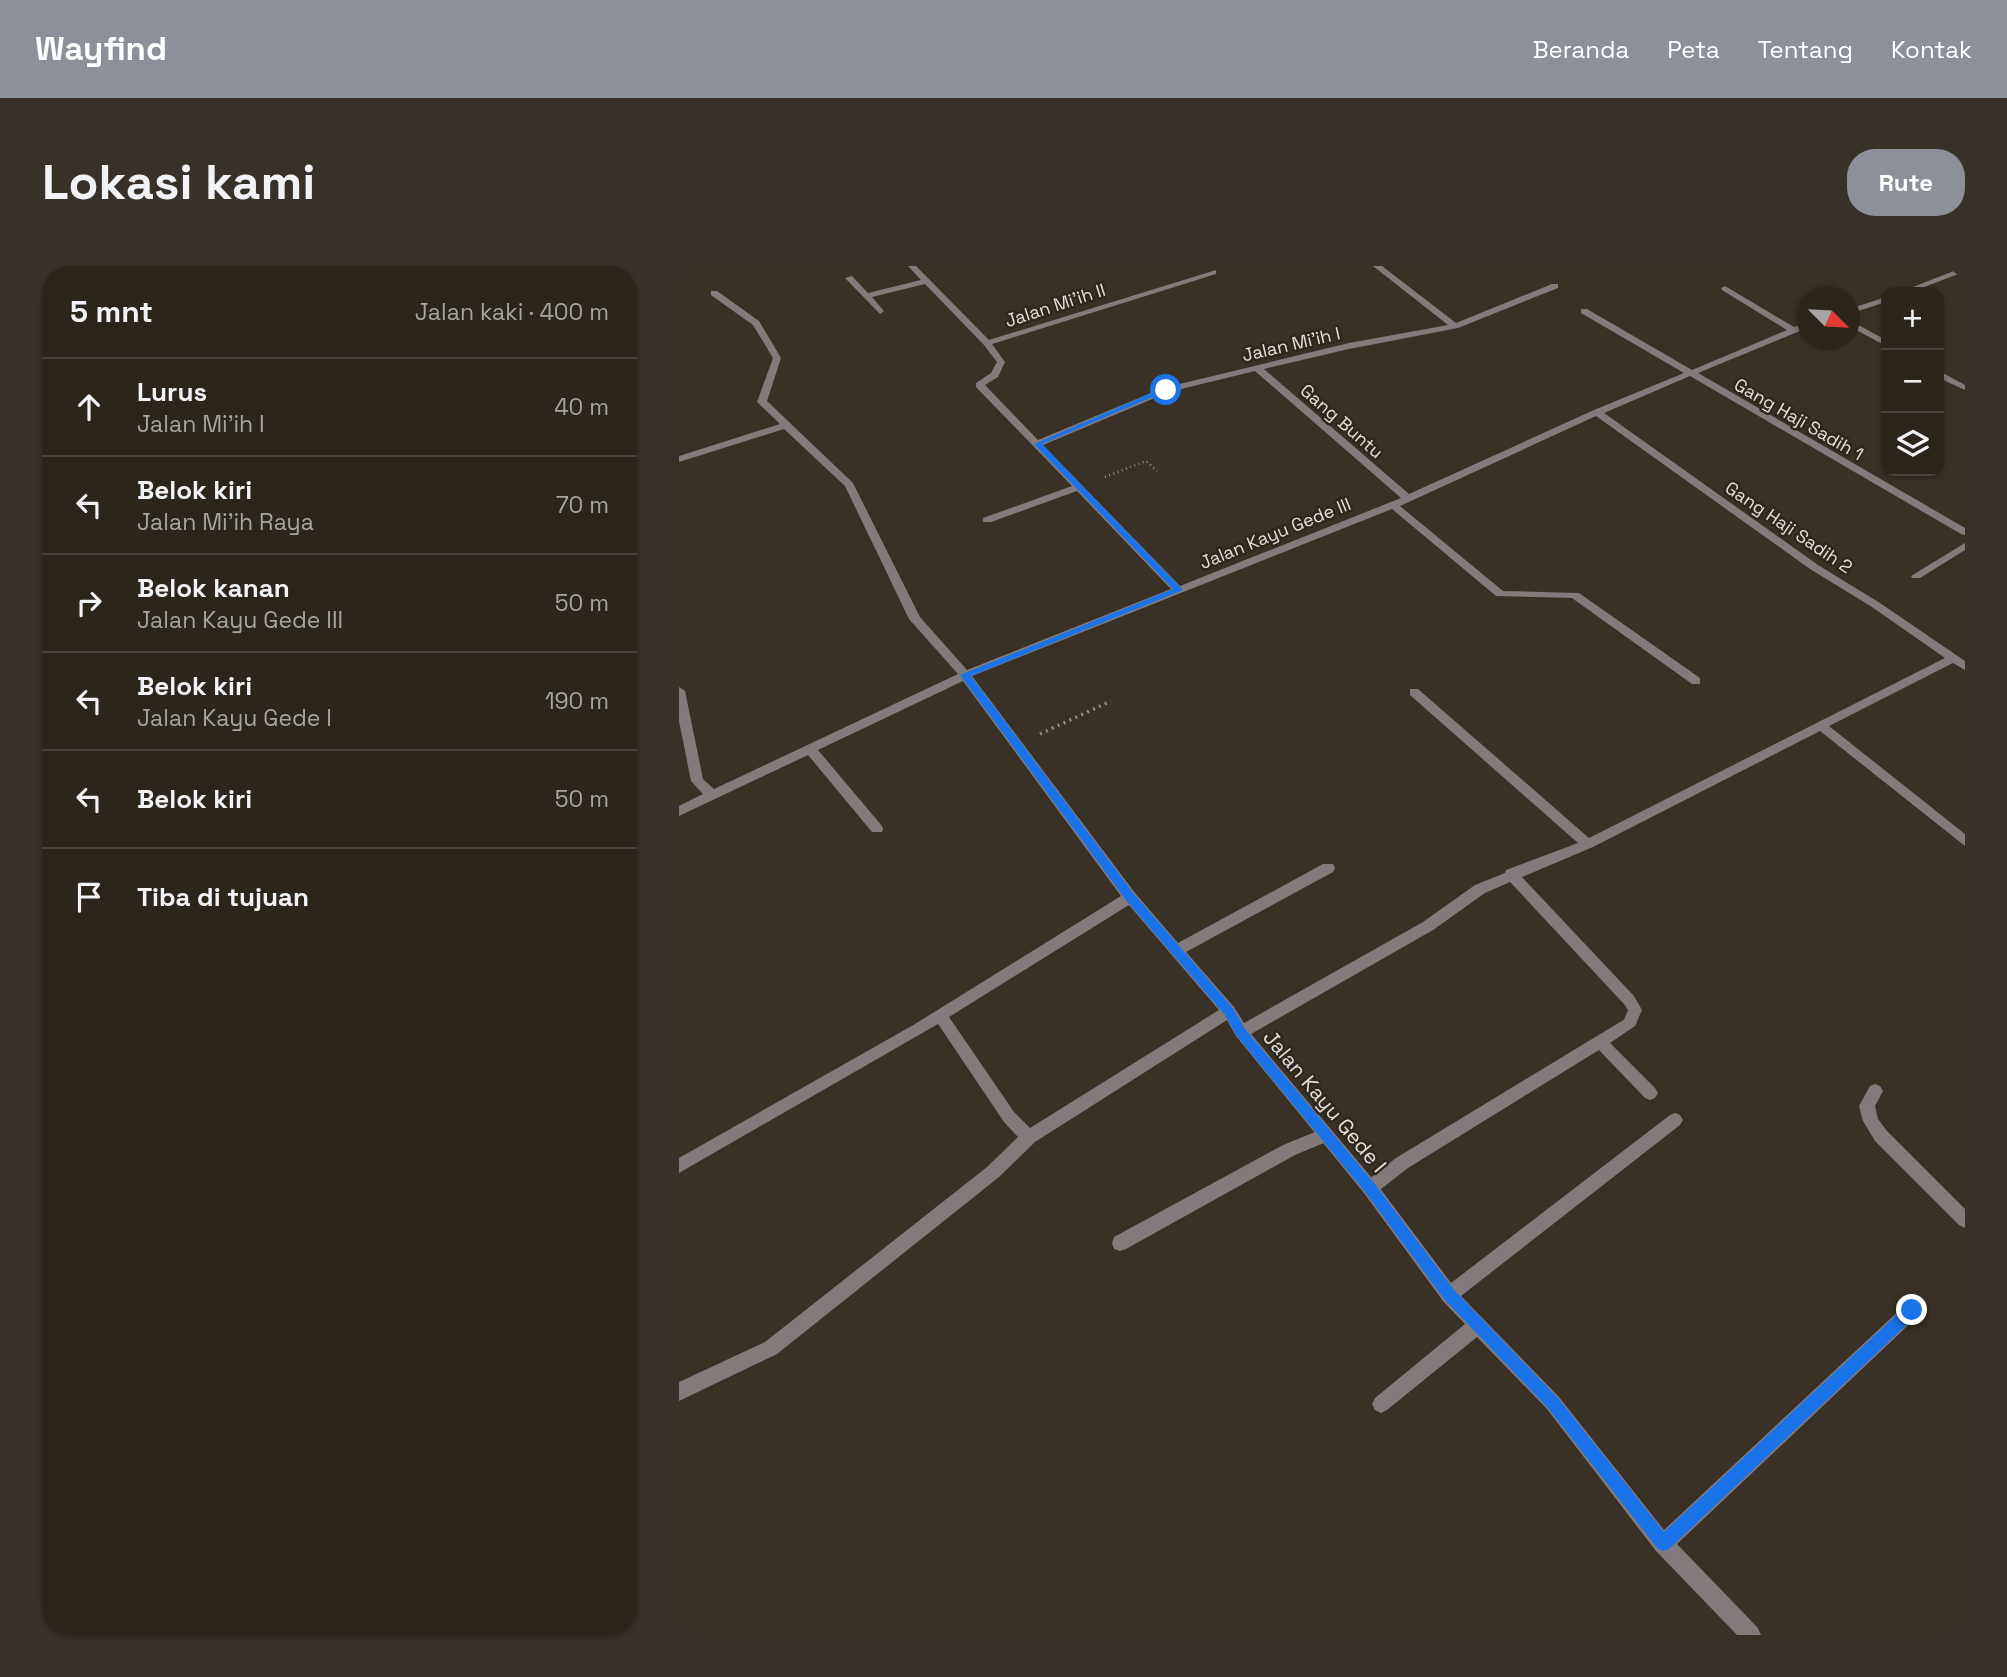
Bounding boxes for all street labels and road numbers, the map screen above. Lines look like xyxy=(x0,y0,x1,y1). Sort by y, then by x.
street label: Jalan Mi'ih II xyxy=(1002,278,1108,332)
street label: Jalan Mi'ih I xyxy=(1240,322,1342,366)
street label: Gang Haji Sadih 1 xyxy=(1730,373,1868,465)
street label: Gang Buntu xyxy=(1296,379,1388,463)
street label: Gang Haji Sadih 2 xyxy=(1721,476,1857,578)
street label: Jalan Kayu Gede III xyxy=(1196,492,1354,574)
street label: Jalan Kayu Gede I xyxy=(1257,1024,1393,1178)

